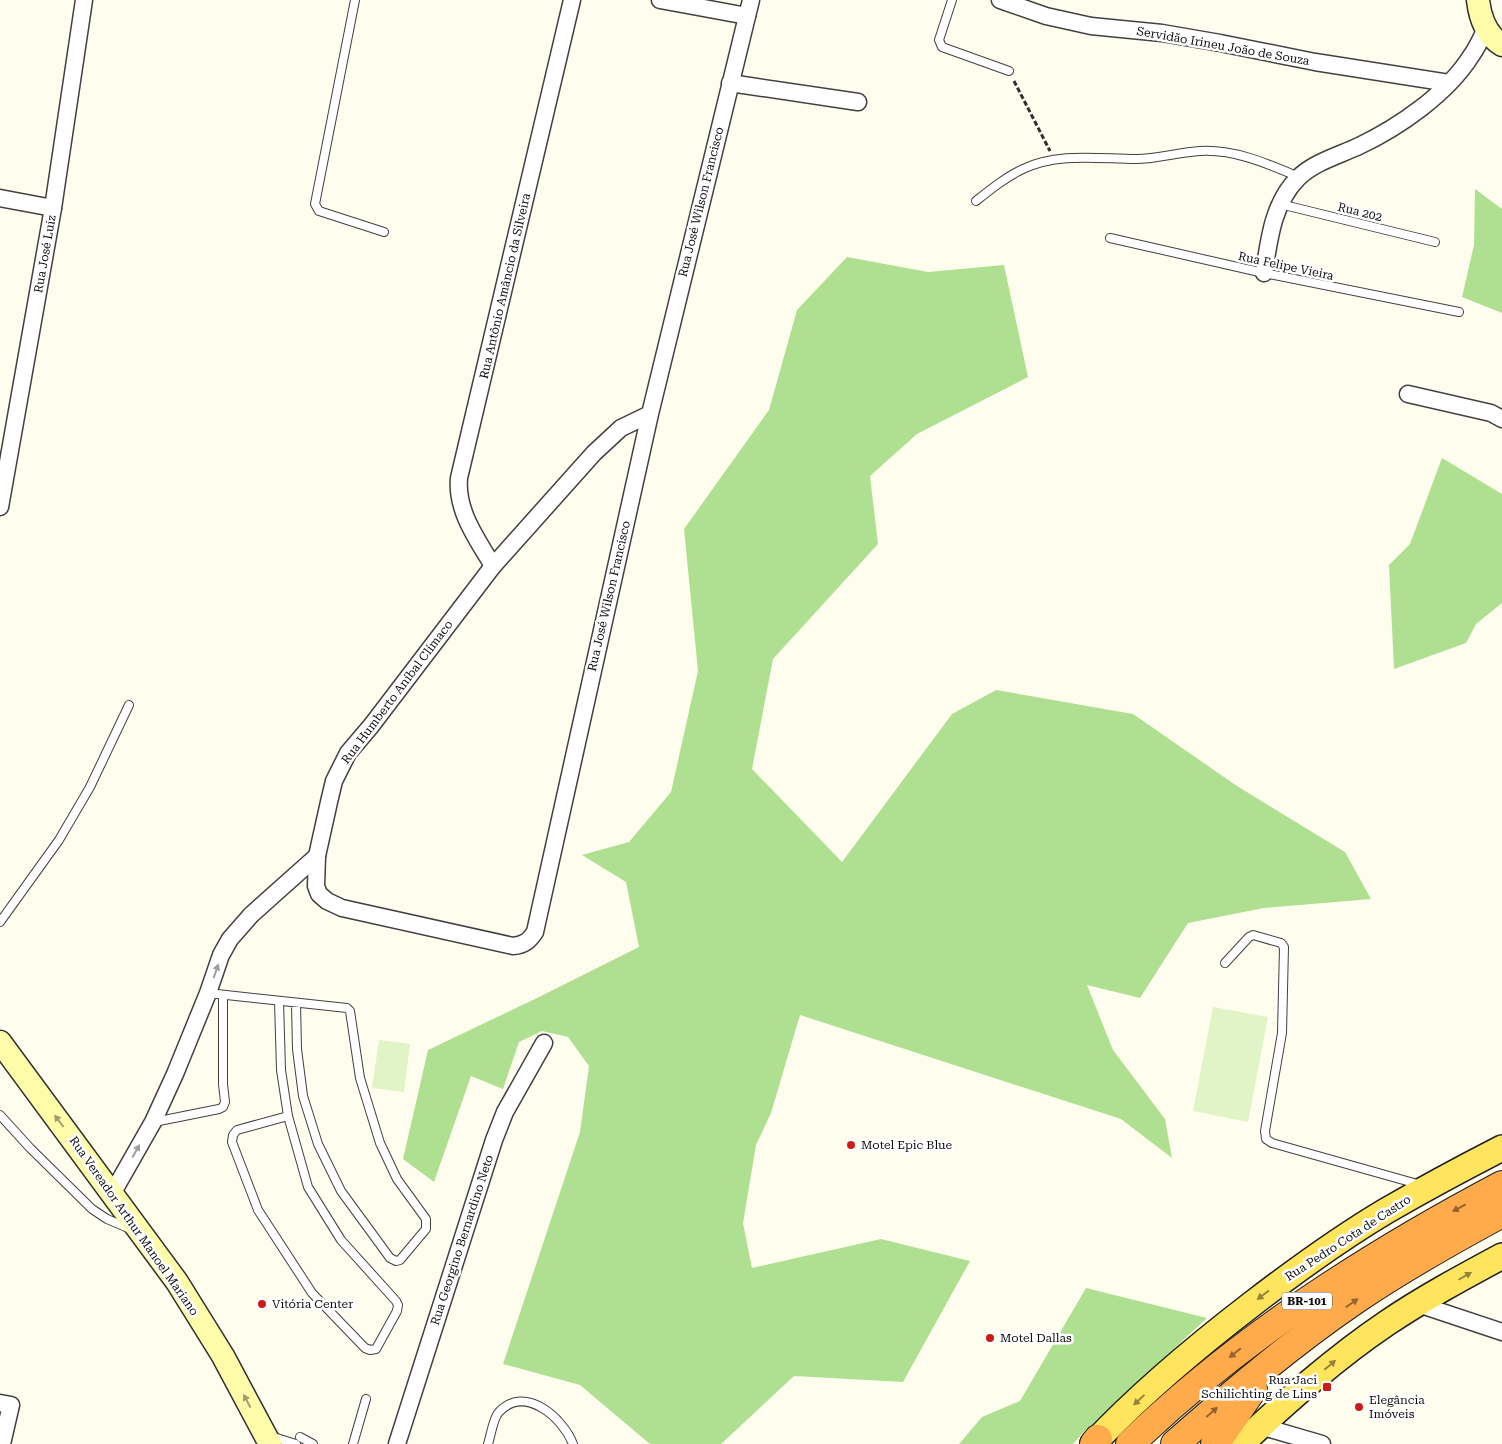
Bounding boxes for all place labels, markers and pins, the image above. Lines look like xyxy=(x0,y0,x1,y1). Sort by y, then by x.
place label: Motel Epic Blue xyxy=(861,1138,953,1152)
marker: Motel Epic Blue xyxy=(845,1139,857,1151)
place label: Vitória Center xyxy=(272,1297,353,1311)
marker: Vitória Center xyxy=(256,1298,268,1310)
place label: Motel Dallas xyxy=(1000,1331,1072,1345)
marker: Motel Dallas xyxy=(984,1332,996,1344)
place label: Rua Jaci Schilichting de Lins xyxy=(1201,1373,1317,1401)
marker: Rua Jaci Schilichting de Lins xyxy=(1321,1381,1333,1393)
place label: Elegância Imóveis xyxy=(1369,1393,1425,1421)
marker: Elegância Imóveis xyxy=(1353,1401,1365,1413)

